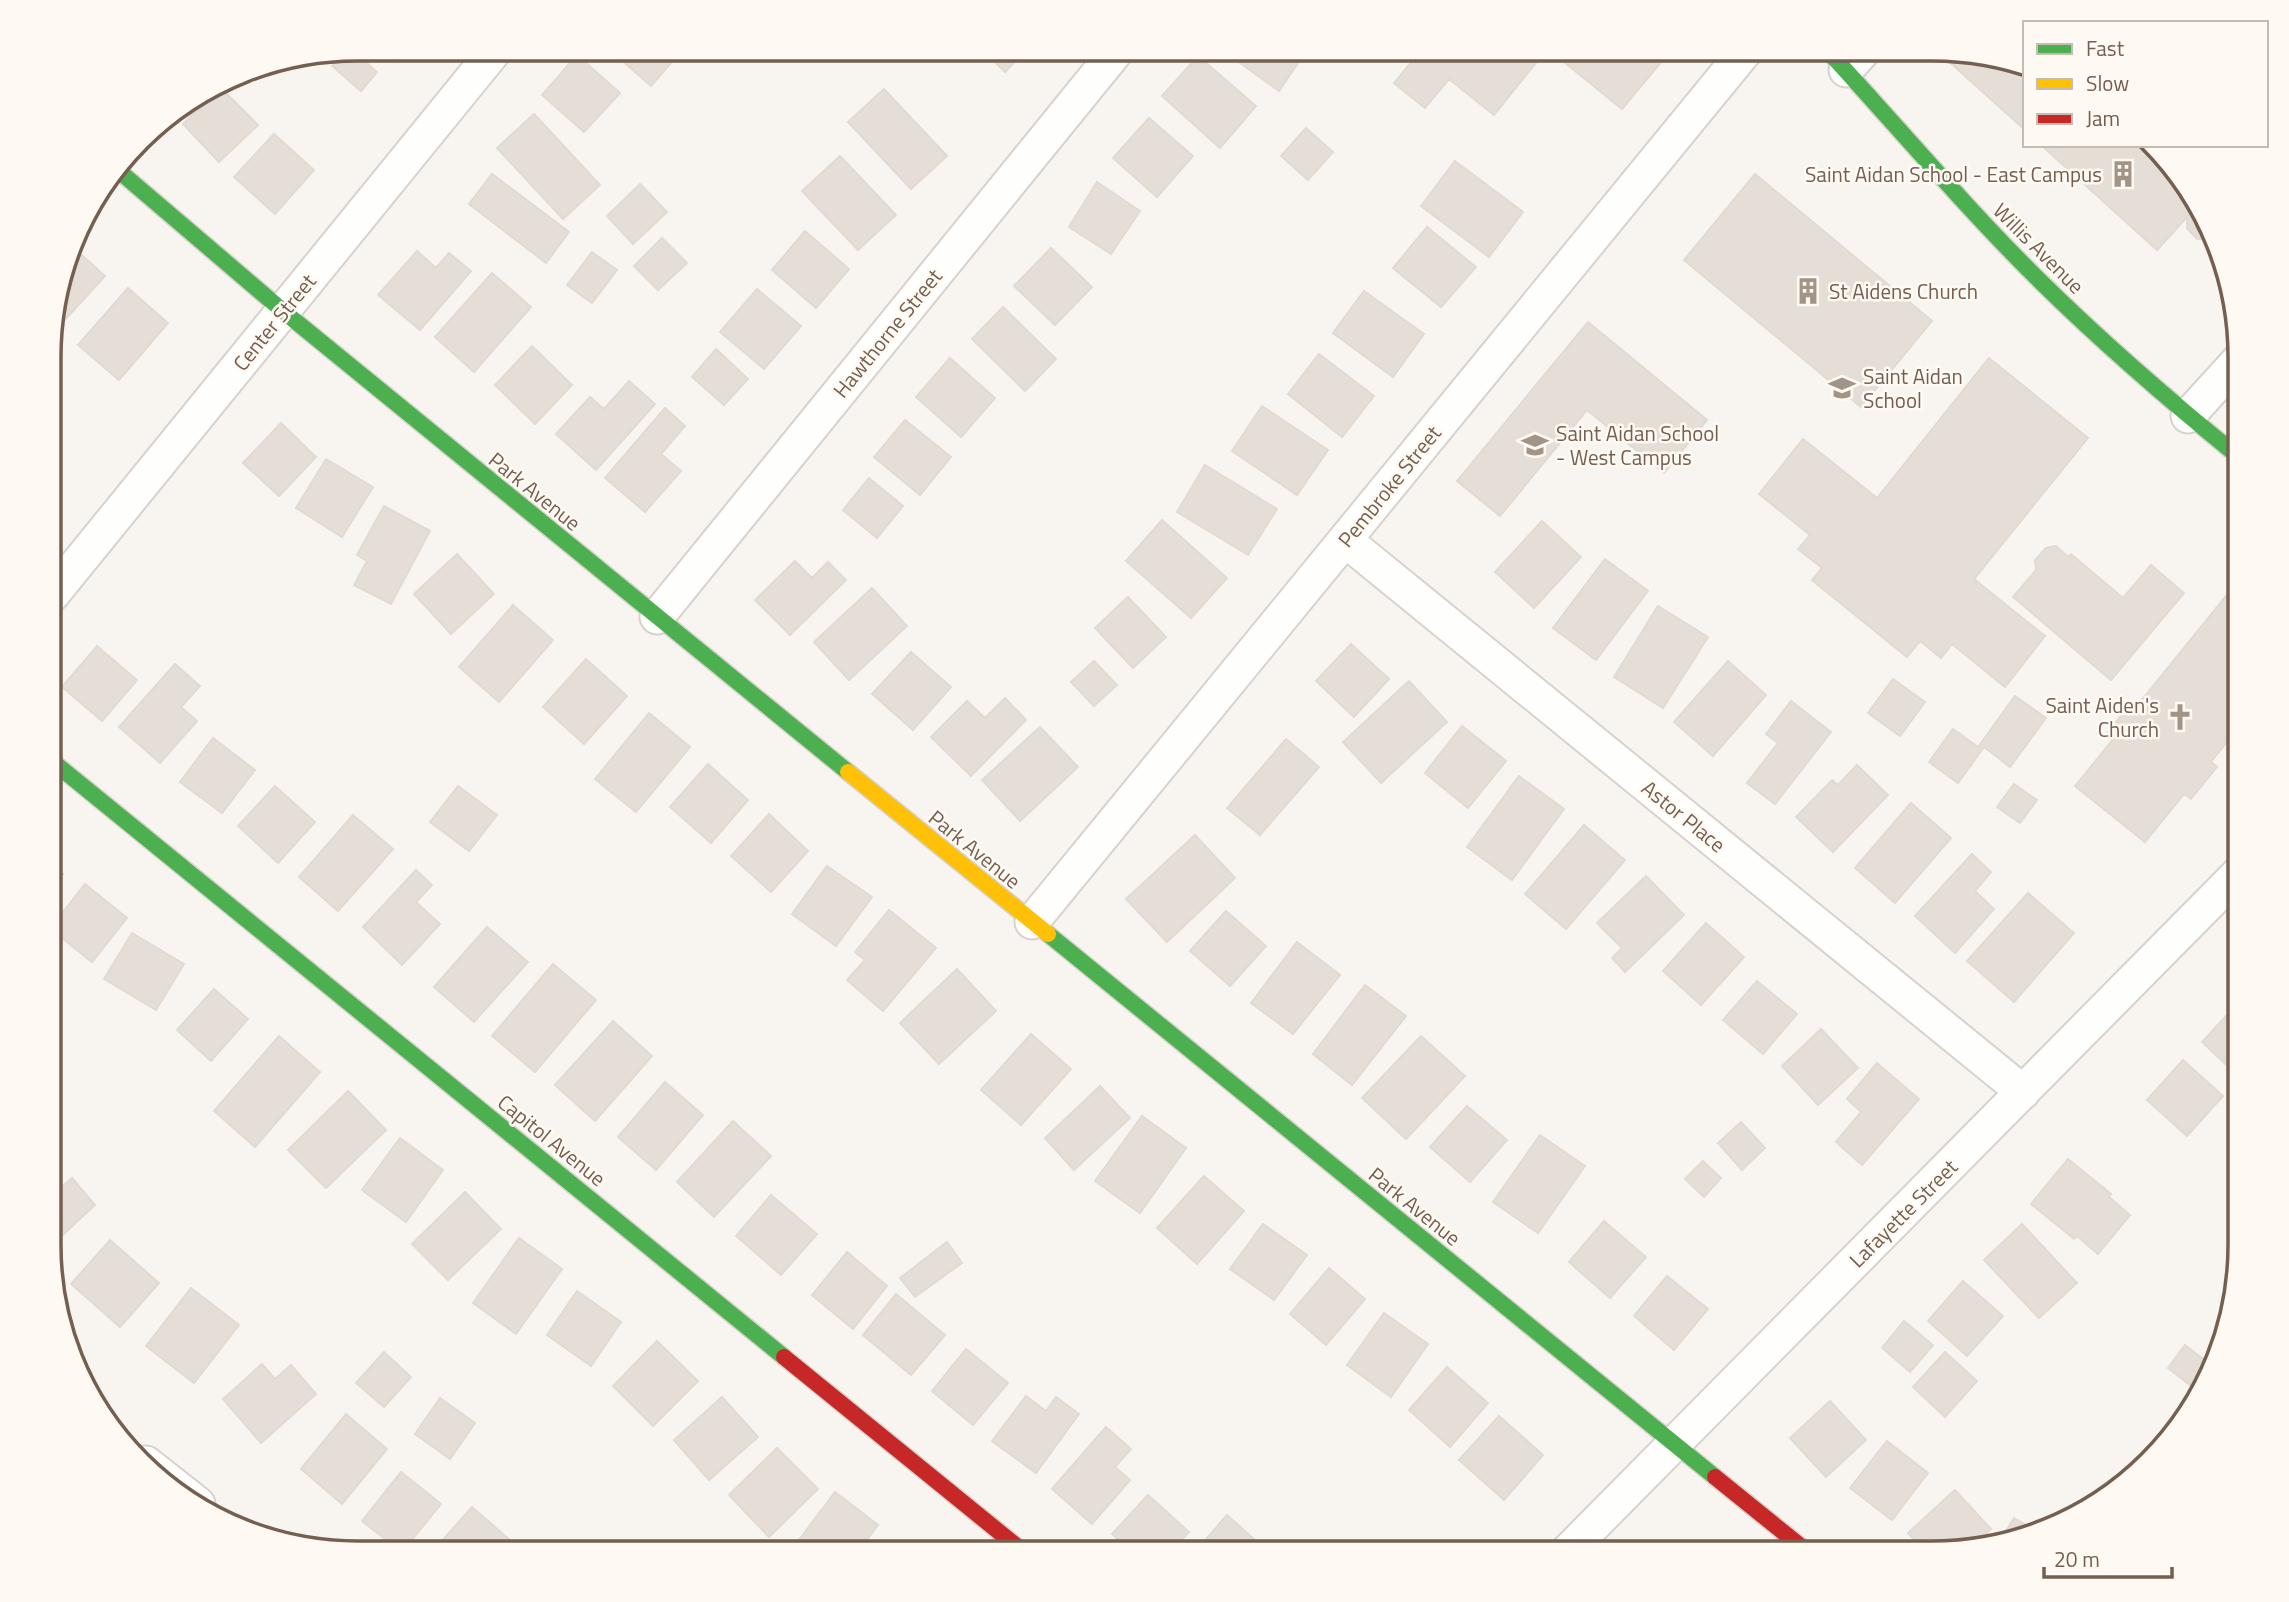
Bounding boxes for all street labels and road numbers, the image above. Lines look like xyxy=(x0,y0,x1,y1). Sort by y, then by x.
street label: Willis Avenue xyxy=(1986,195,2092,301)
street label: Hawthorne Street xyxy=(825,261,950,405)
street label: Center Street xyxy=(225,266,324,378)
street label: Pembroke Street xyxy=(1330,418,1449,554)
street label: Park Avenue xyxy=(482,444,588,538)
street label: Astor Place xyxy=(1635,772,1733,860)
street label: Park Avenue xyxy=(922,802,1028,896)
street label: Capitol Avenue xyxy=(491,1086,613,1194)
street label: Lafayette Street xyxy=(1841,1151,1965,1275)
street label: Park Avenue xyxy=(1362,1159,1468,1253)

